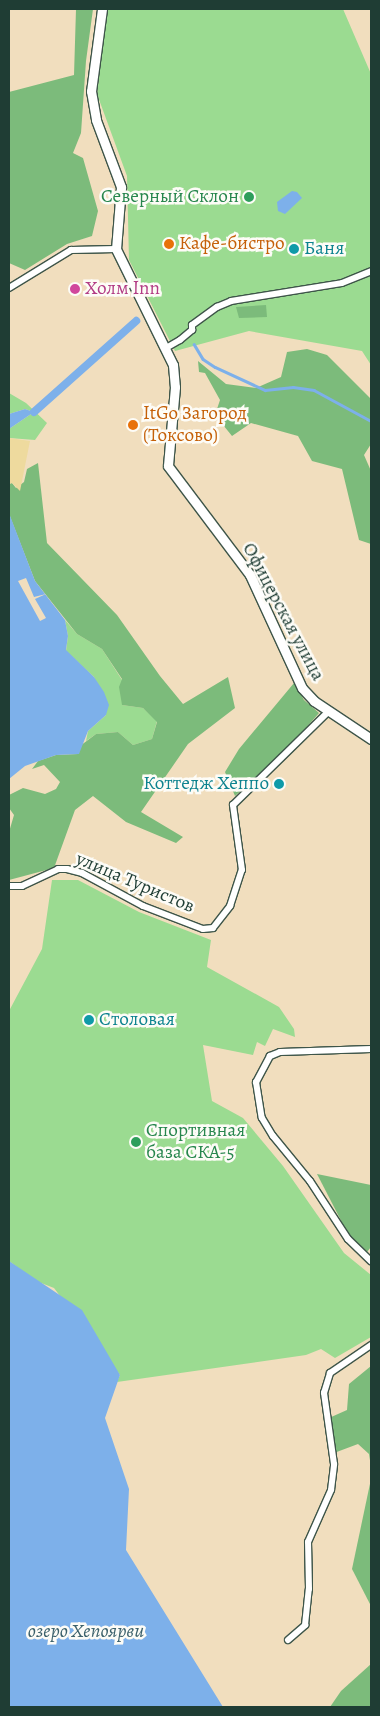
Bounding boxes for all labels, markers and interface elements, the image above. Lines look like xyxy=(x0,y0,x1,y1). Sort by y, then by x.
place label: Северный Склон xyxy=(101,186,239,208)
marker: Северный Склон xyxy=(243,191,255,203)
place label: Кафе-бистро xyxy=(179,233,285,255)
marker: Кафе-бистро xyxy=(163,238,175,250)
place label: Баня xyxy=(304,238,344,260)
marker: Баня xyxy=(288,243,300,255)
place label: Холм Inn xyxy=(85,278,160,300)
marker: Холм Inn xyxy=(69,283,81,295)
place label: ItGo Загород (Токсово) xyxy=(143,403,247,447)
marker: ItGo Загород (Токсово) xyxy=(127,419,139,431)
street label: Офицерская улица xyxy=(237,539,329,685)
place label: Коттедж Хеппо xyxy=(143,773,269,795)
marker: Коттедж Хеппо xyxy=(273,778,285,790)
street label: улица Туристов xyxy=(72,848,198,918)
place label: Столовая xyxy=(99,1009,175,1031)
marker: Столовая xyxy=(83,1014,95,1026)
place label: Спортивная база СКА-5 xyxy=(146,1120,246,1164)
marker: Спортивная база СКА-5 xyxy=(130,1136,142,1148)
water label: озеро Хепоярви xyxy=(28,1618,144,1642)

